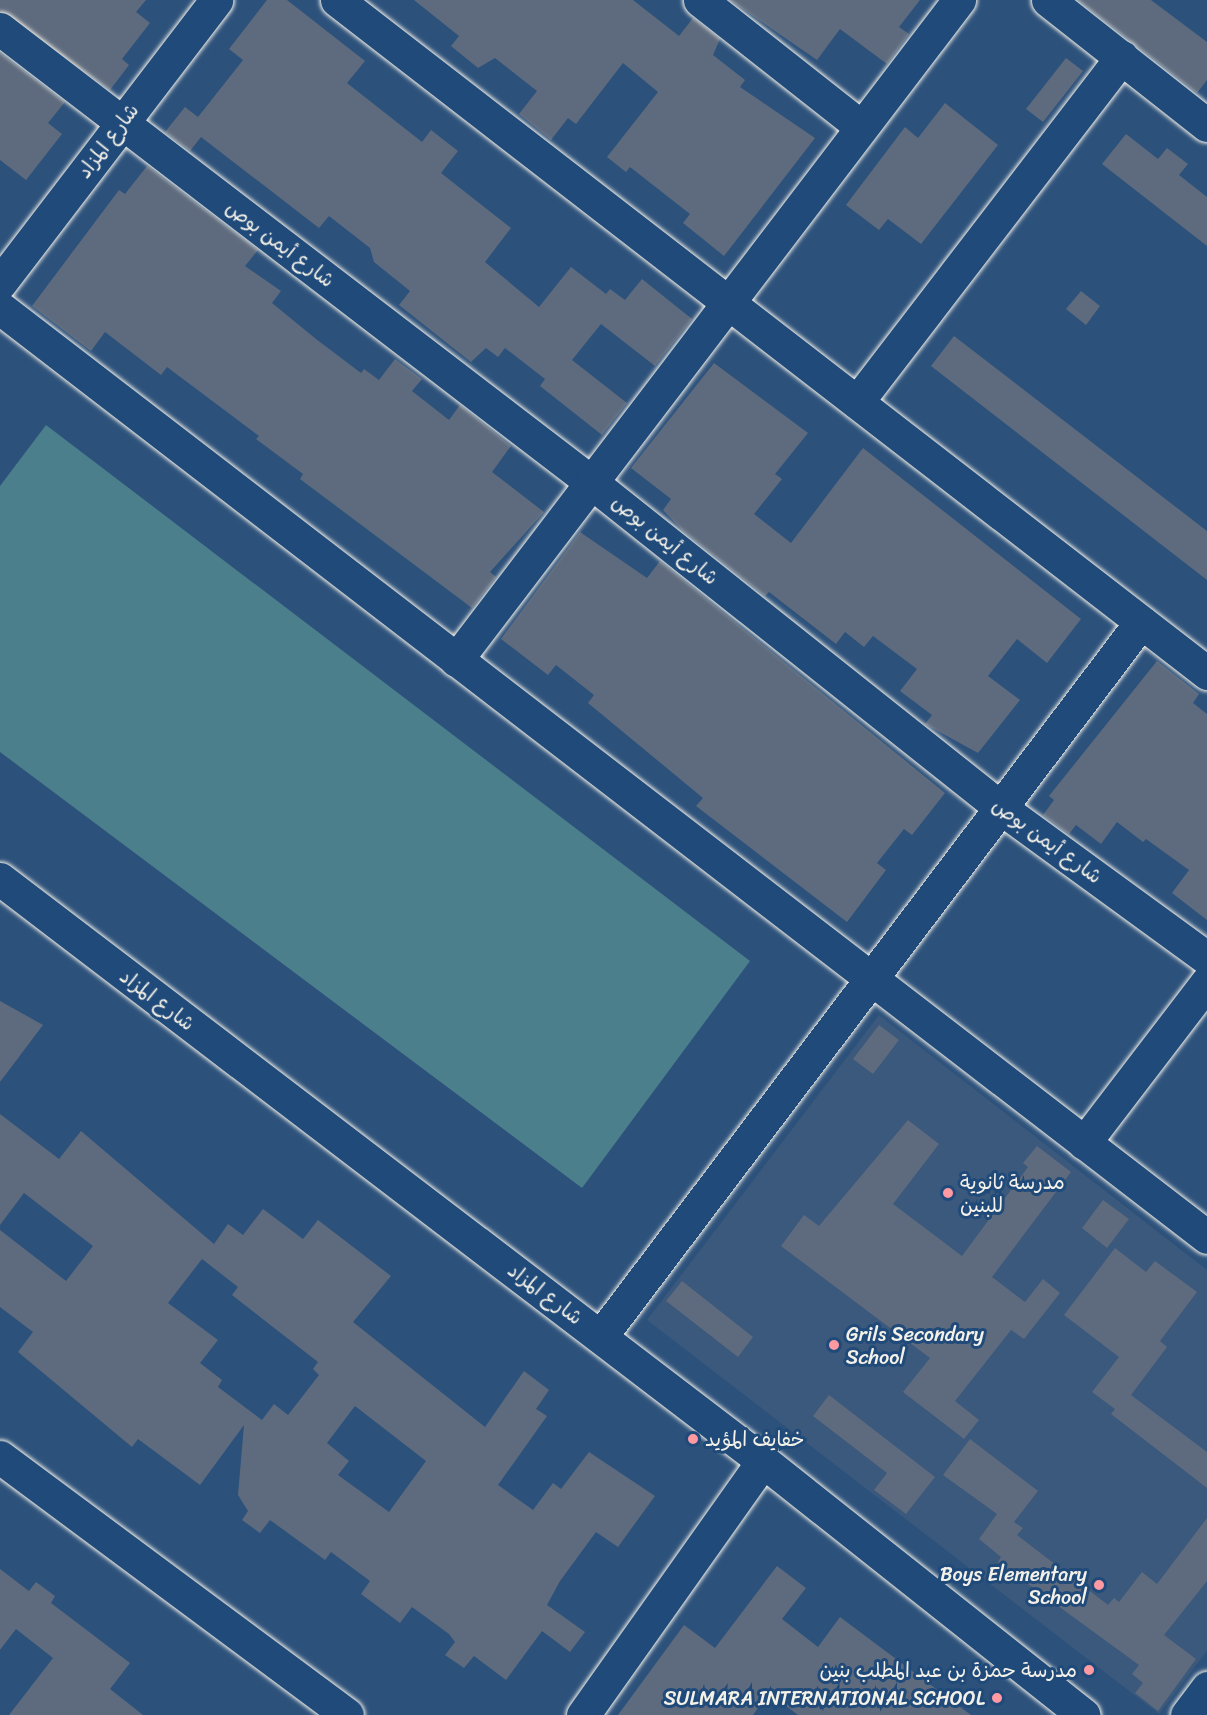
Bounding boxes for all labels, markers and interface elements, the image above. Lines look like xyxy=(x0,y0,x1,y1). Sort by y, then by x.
street label: شارع المزاد xyxy=(72,99,144,183)
street label: شارع أيمن بوص xyxy=(221,195,339,293)
street label: شارع أيمن بوص xyxy=(607,490,723,590)
street label: شارع أيمن بوص xyxy=(987,793,1107,889)
street label: شارع المزاد xyxy=(115,964,199,1036)
place label: مدرسة ثانوية للبنين xyxy=(960,1170,1065,1217)
marker: مدرسة ثانوية للبنين xyxy=(941,1186,955,1200)
street label: شارع المزاد xyxy=(503,1258,587,1330)
place label: Grils Secondary School xyxy=(846,1322,984,1369)
marker: Grils Secondary School xyxy=(827,1338,841,1352)
place label: خفايف المؤيد xyxy=(705,1427,804,1451)
marker: خفايف المؤيد xyxy=(686,1432,700,1446)
place label: Boys Elementary School xyxy=(939,1562,1087,1609)
marker: Boys Elementary School xyxy=(1092,1578,1106,1592)
place label: مدرسة حمزة بن عبد المطلب بنين xyxy=(819,1658,1077,1682)
marker: مدرسة حمزة بن عبد المطلب بنين xyxy=(1082,1663,1096,1677)
place label: SULMARA INTERNATIONAL SCHOOL xyxy=(661,1686,985,1710)
marker: SULMARA INTERNATIONAL SCHOOL xyxy=(990,1691,1004,1705)

